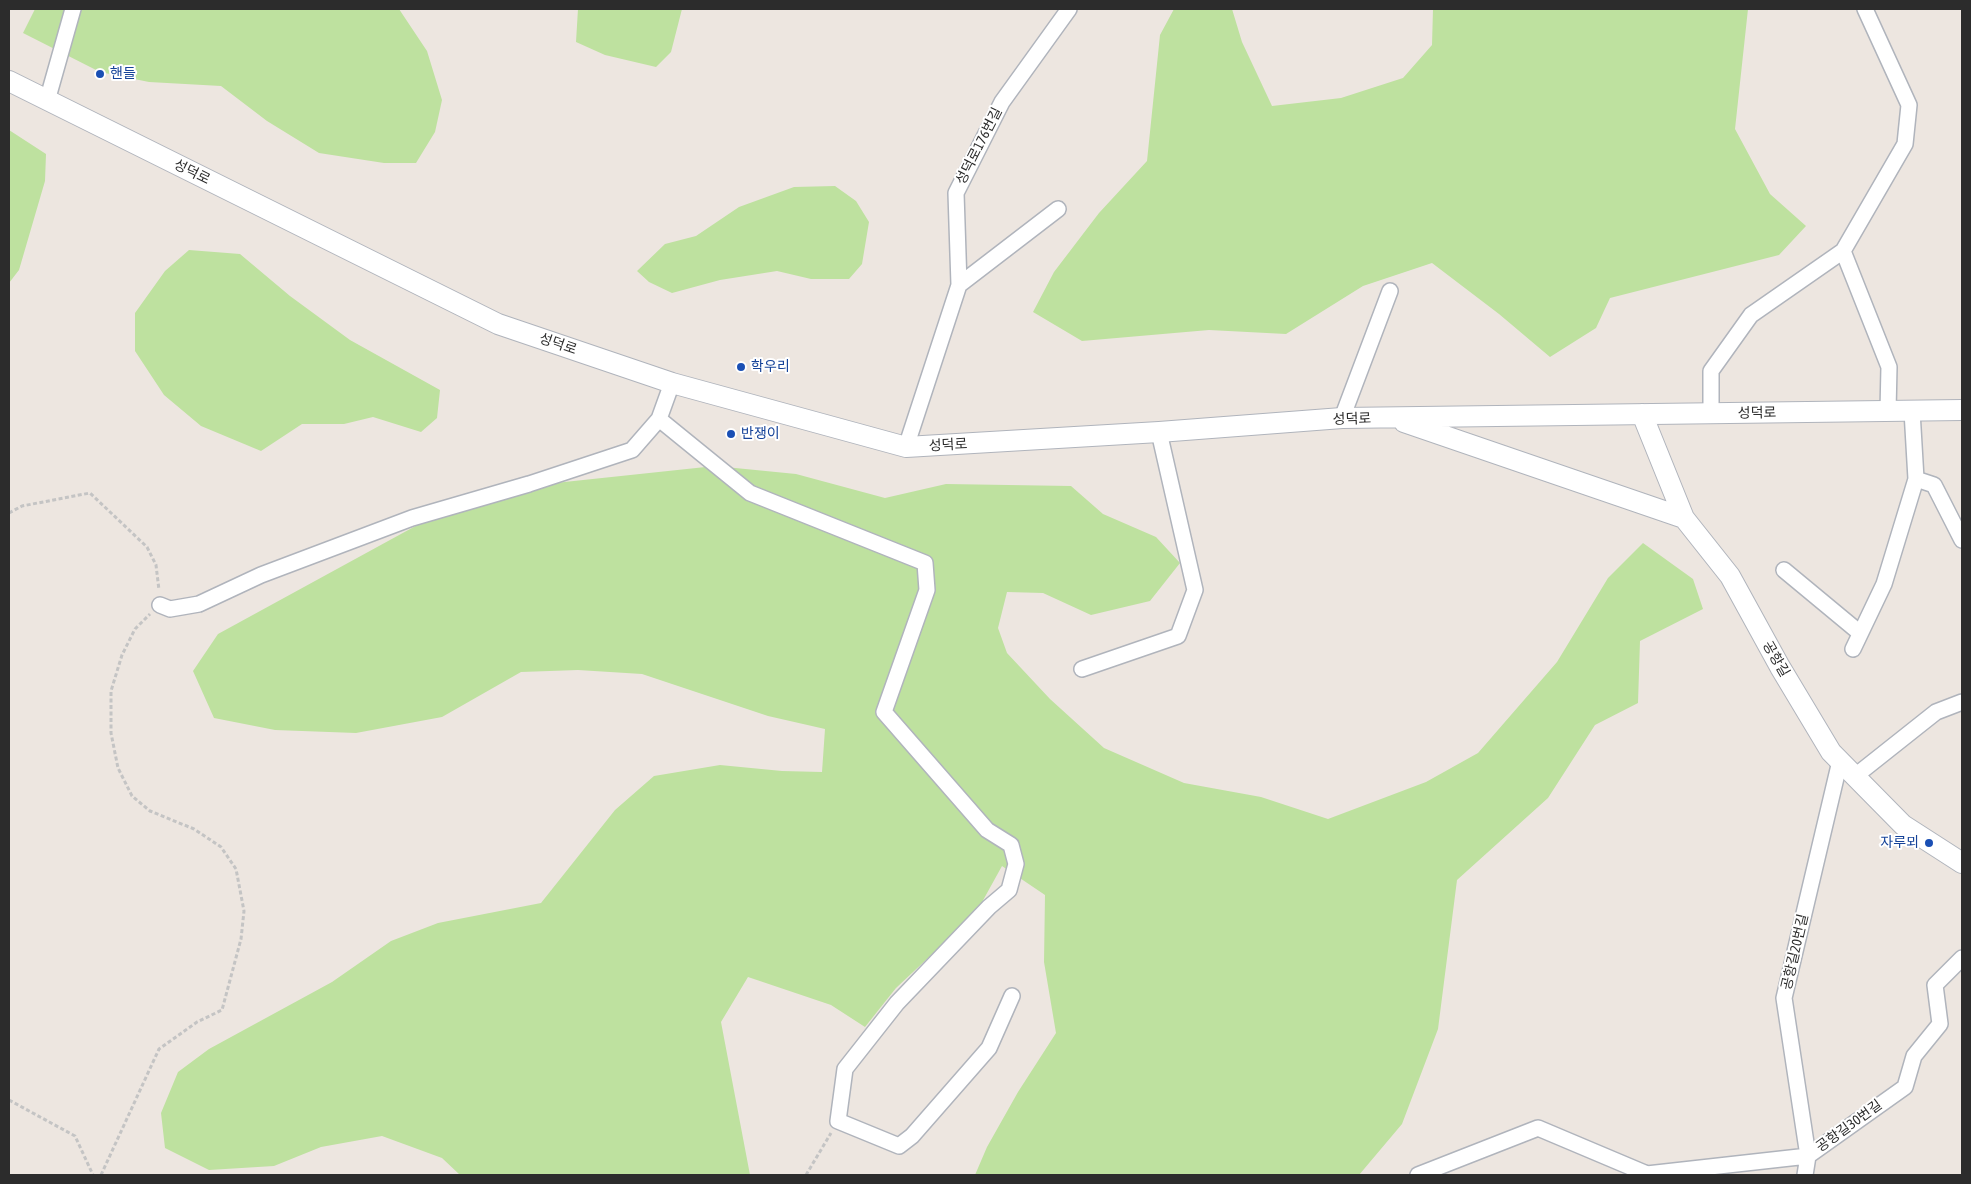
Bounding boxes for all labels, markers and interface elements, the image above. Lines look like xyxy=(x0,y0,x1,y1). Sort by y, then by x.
place label: 핸들 xyxy=(110,66,136,82)
marker: 핸들 xyxy=(94,68,106,80)
street label: 성덕로176번길 xyxy=(952,105,1006,187)
street label: 성덕로 xyxy=(171,156,213,188)
street label: 성덕로 xyxy=(537,330,579,358)
place label: 학우리 xyxy=(751,359,790,375)
marker: 학우리 xyxy=(735,361,747,373)
street label: 성덕로 xyxy=(1738,404,1776,422)
street label: 성덕로 xyxy=(1332,410,1372,428)
place label: 반쟁이 xyxy=(741,426,780,442)
marker: 반쟁이 xyxy=(725,428,737,440)
street label: 성덕로 xyxy=(928,436,968,454)
street label: 공항길 xyxy=(1759,638,1793,680)
place label: 자루뫼 xyxy=(1880,835,1919,851)
marker: 자루뫼 xyxy=(1923,837,1935,849)
street label: 공항길20번길 xyxy=(1778,912,1812,992)
street label: 공항길30번길 xyxy=(1813,1096,1885,1156)

